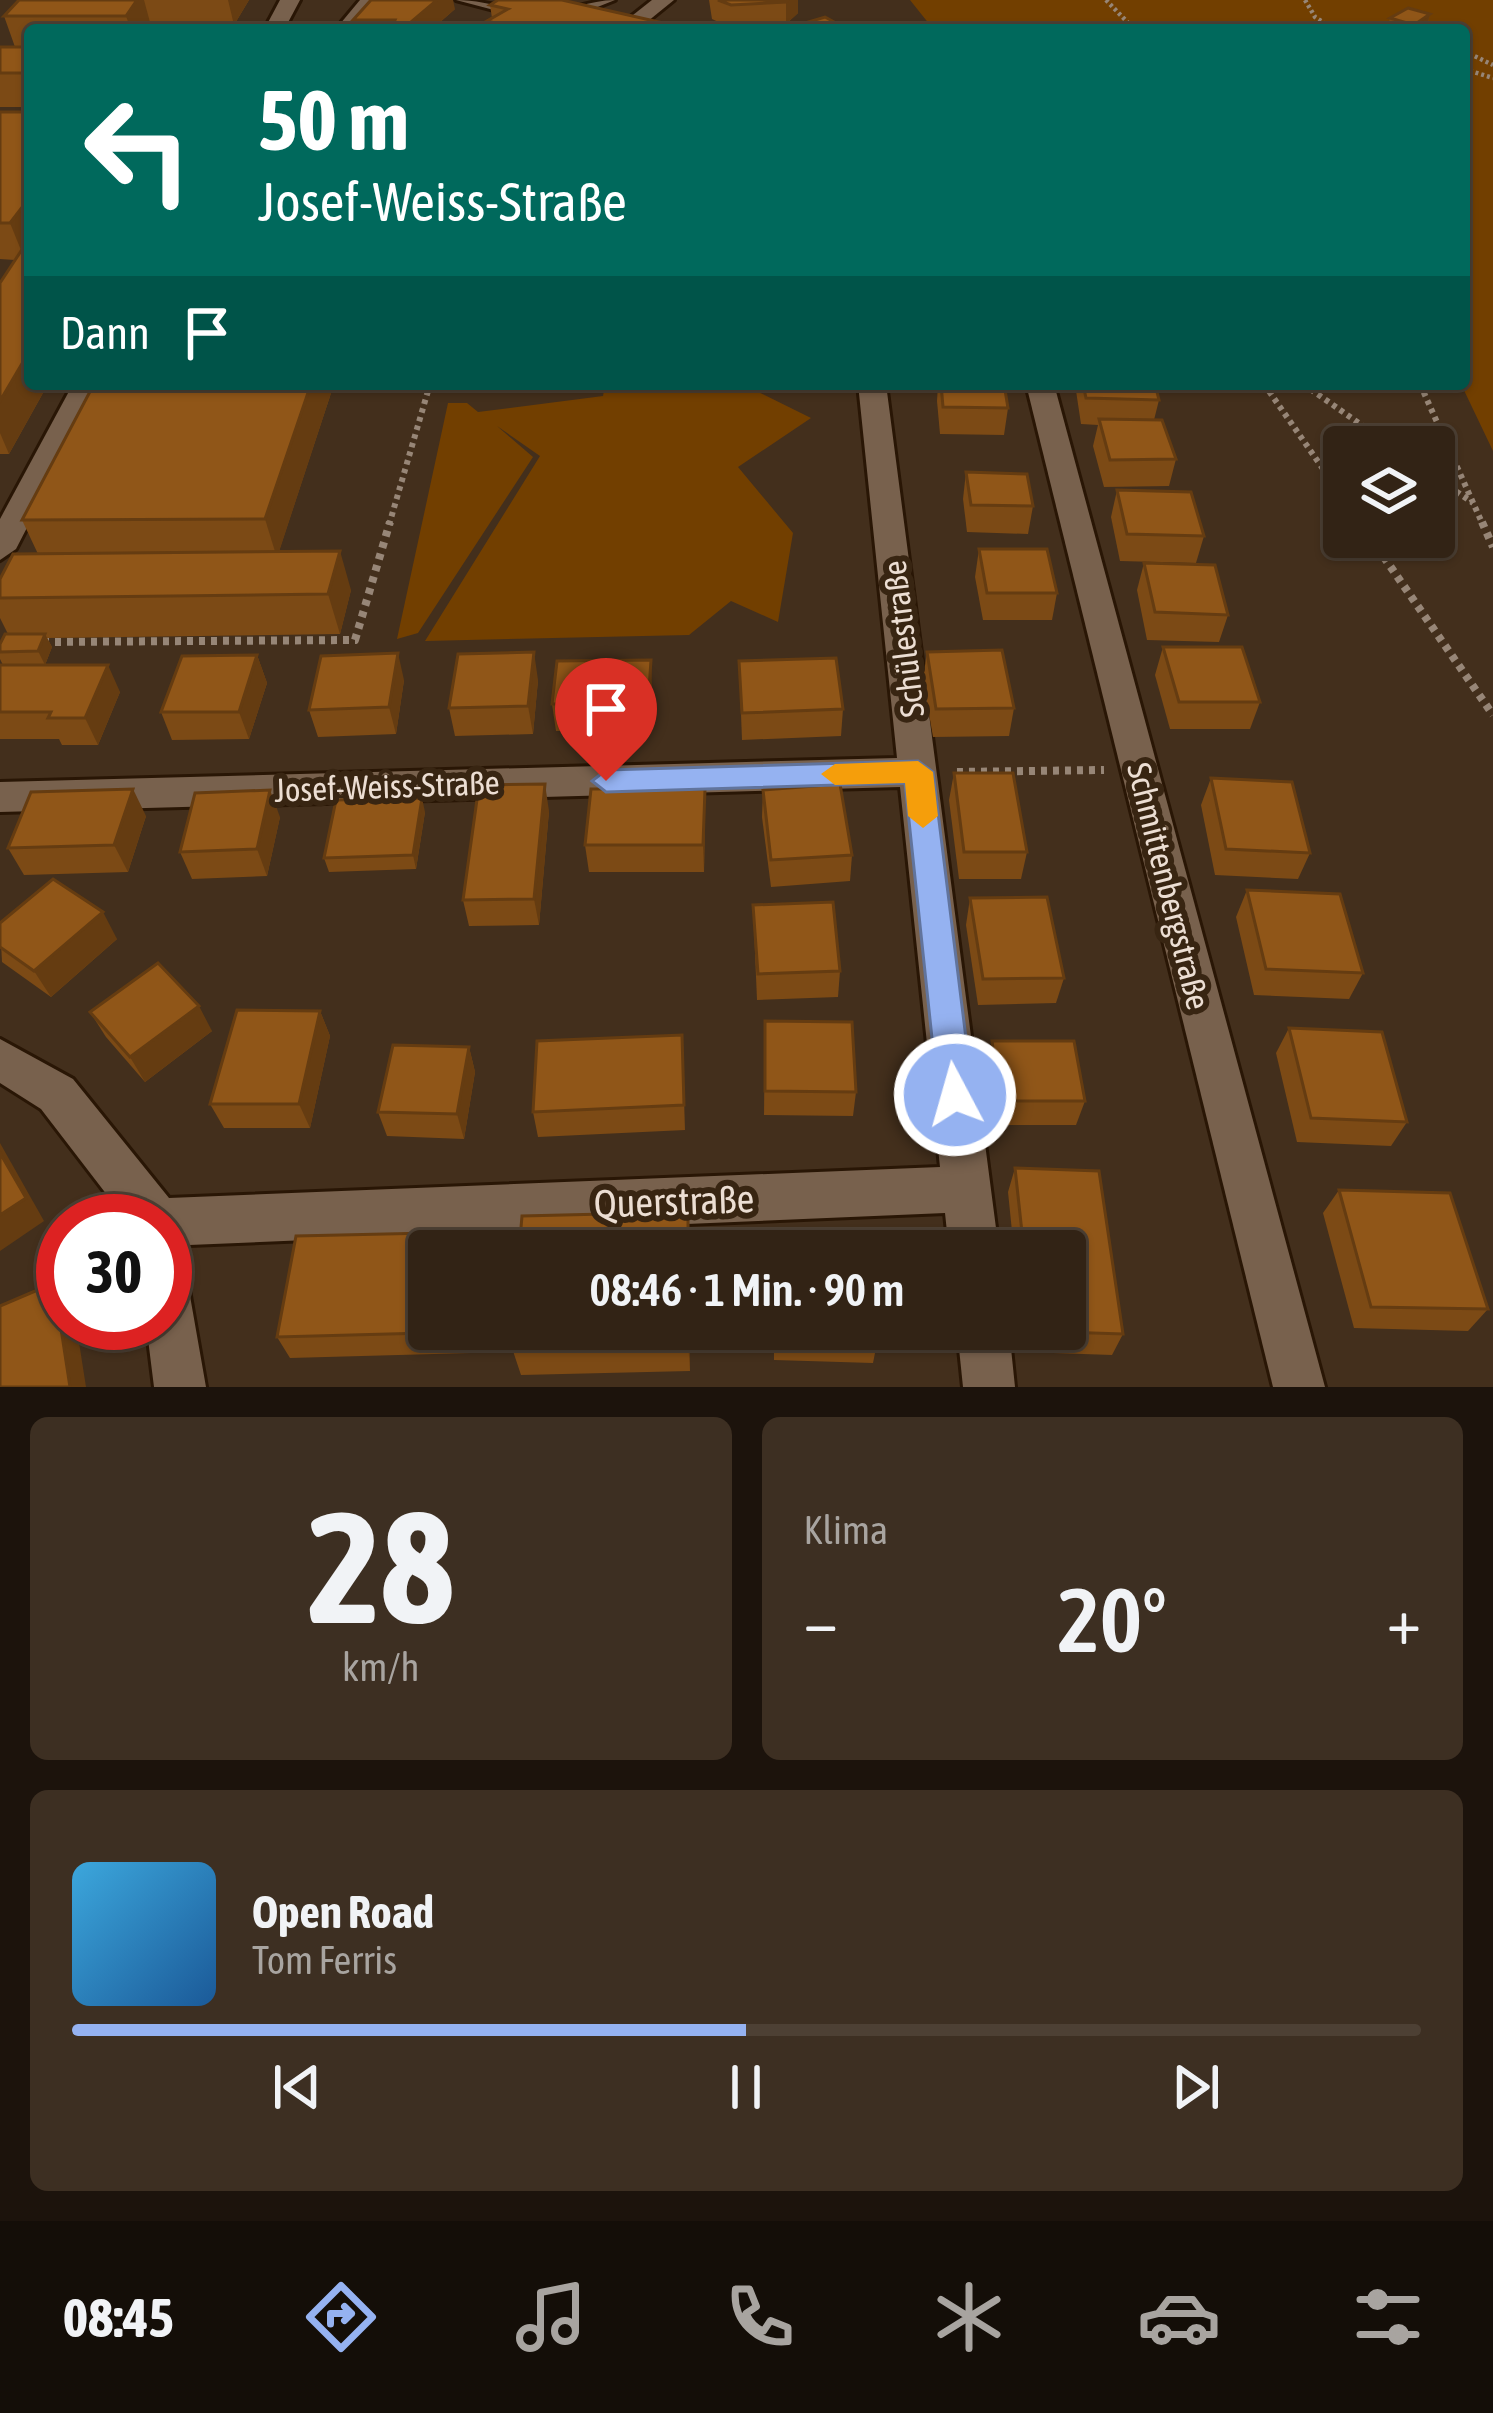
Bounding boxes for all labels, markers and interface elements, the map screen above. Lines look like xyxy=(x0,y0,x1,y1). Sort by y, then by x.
icon: left xyxy=(60,72,216,228)
text: 50 m xyxy=(258,72,409,168)
text: Josef-Weiss-Straße xyxy=(258,171,627,232)
icon: arrive xyxy=(174,300,240,366)
text: Dann xyxy=(60,307,150,359)
map controls xyxy=(1323,426,1455,558)
button: layers xyxy=(1323,426,1455,558)
street label: Schülestraße xyxy=(875,559,931,719)
pin xyxy=(555,658,657,781)
icon: arrive xyxy=(573,676,639,742)
street label: Schmittenbergstraße xyxy=(1120,759,1218,1013)
street label: Josef-Weiss-Straße xyxy=(274,763,500,809)
position arrow xyxy=(892,1032,1018,1158)
street label: Querstraße xyxy=(593,1176,755,1226)
speed limit sign: 30 xyxy=(36,1194,192,1350)
text: 08:46 · 1 Min. · 90 m xyxy=(589,1264,905,1316)
text: 28 xyxy=(307,1477,454,1656)
text: Klima xyxy=(804,1508,888,1552)
text: 20° xyxy=(1058,1568,1167,1671)
text: − xyxy=(804,1582,838,1658)
text: + xyxy=(1387,1582,1421,1658)
text: km/h xyxy=(342,1645,419,1689)
text: Open Road xyxy=(252,1886,434,1938)
text: Tom Ferris xyxy=(252,1938,397,1982)
icon: previous xyxy=(264,2054,330,2120)
icon: pause xyxy=(713,2054,779,2120)
icon: next xyxy=(1163,2054,1229,2120)
icon: directions xyxy=(299,2275,383,2359)
icon: music xyxy=(509,2275,593,2359)
icon: phone xyxy=(718,2275,802,2359)
icon: climate xyxy=(927,2275,1011,2359)
icon: car xyxy=(1137,2275,1221,2359)
icon: filters xyxy=(1346,2275,1430,2359)
text: 08:45 xyxy=(63,2287,174,2348)

